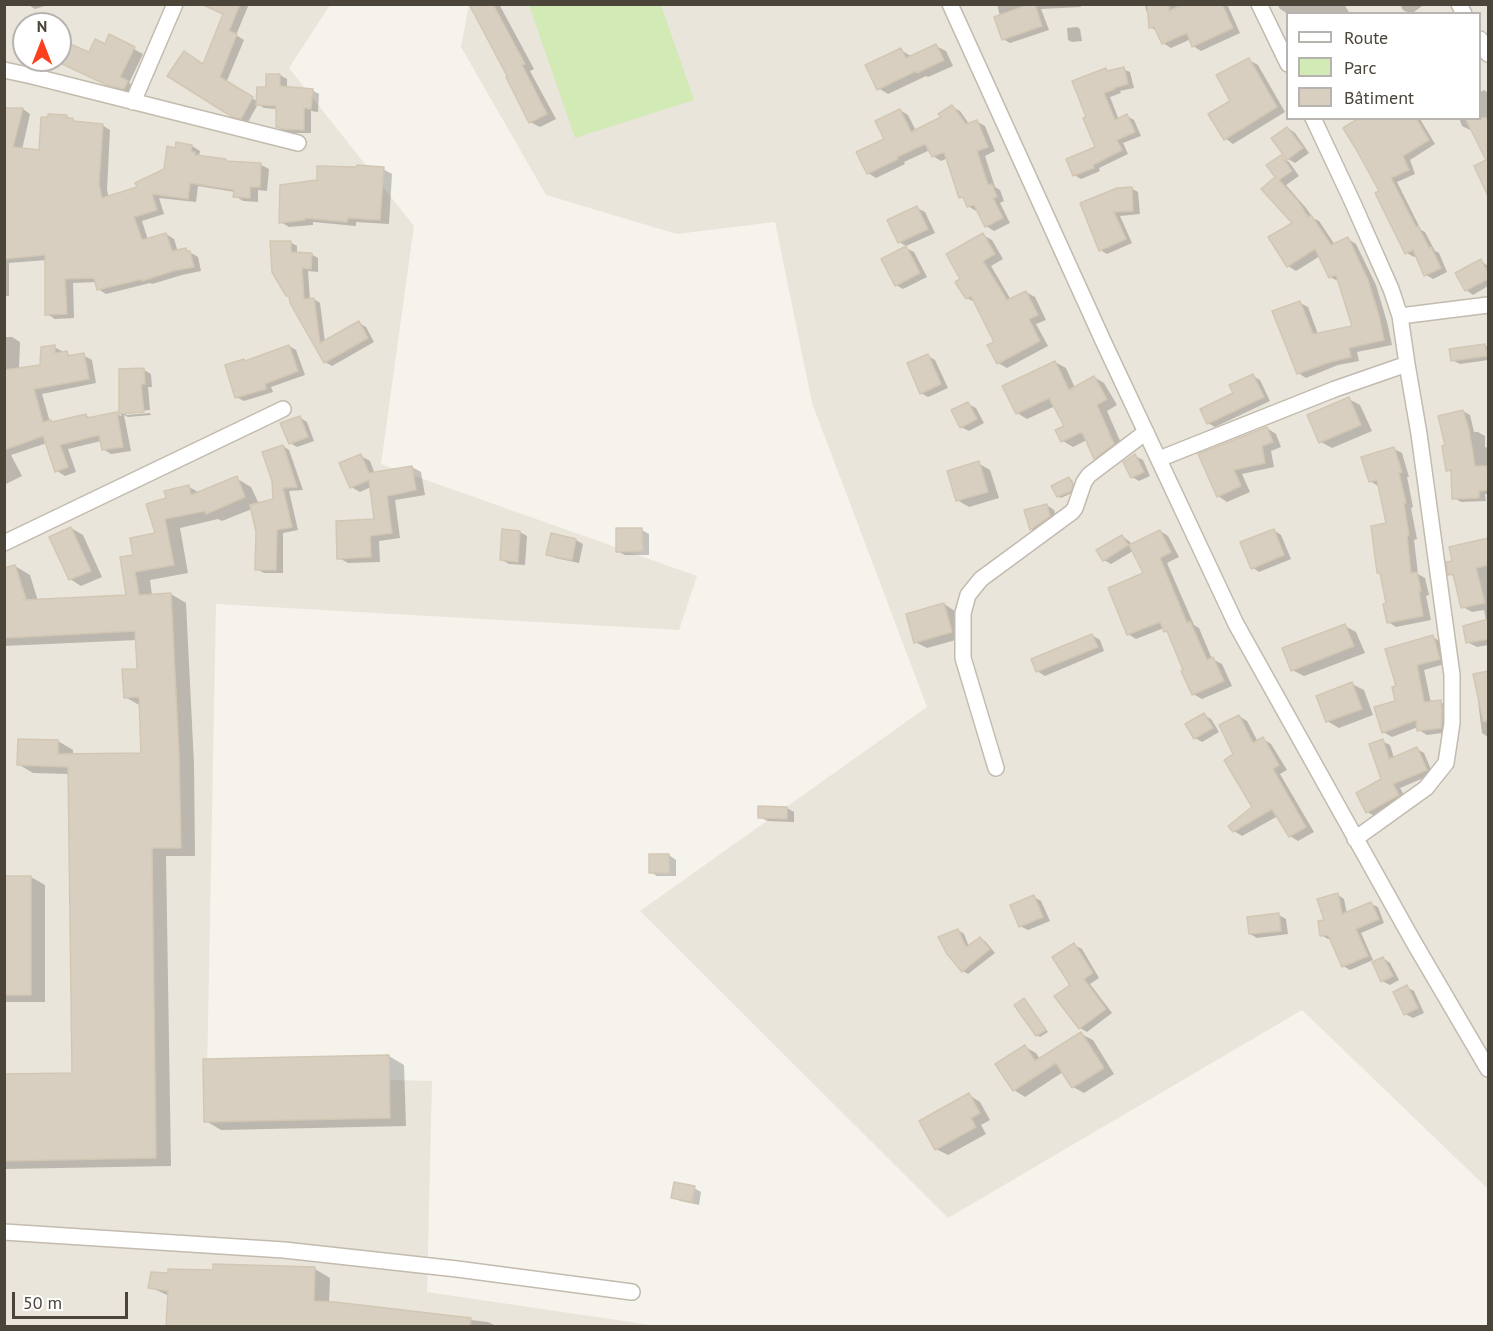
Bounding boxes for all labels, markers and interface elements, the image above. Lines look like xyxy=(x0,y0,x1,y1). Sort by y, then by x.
north arrow xyxy=(12,12,72,72)
legend xyxy=(1286,12,1481,120)
text: N xyxy=(37,16,47,36)
text: Route xyxy=(1344,26,1388,49)
text: Parc xyxy=(1344,56,1377,79)
text: Bâtiment xyxy=(1344,86,1414,109)
scale bar xyxy=(15,1280,130,1318)
text: 50 m xyxy=(23,1291,62,1314)

